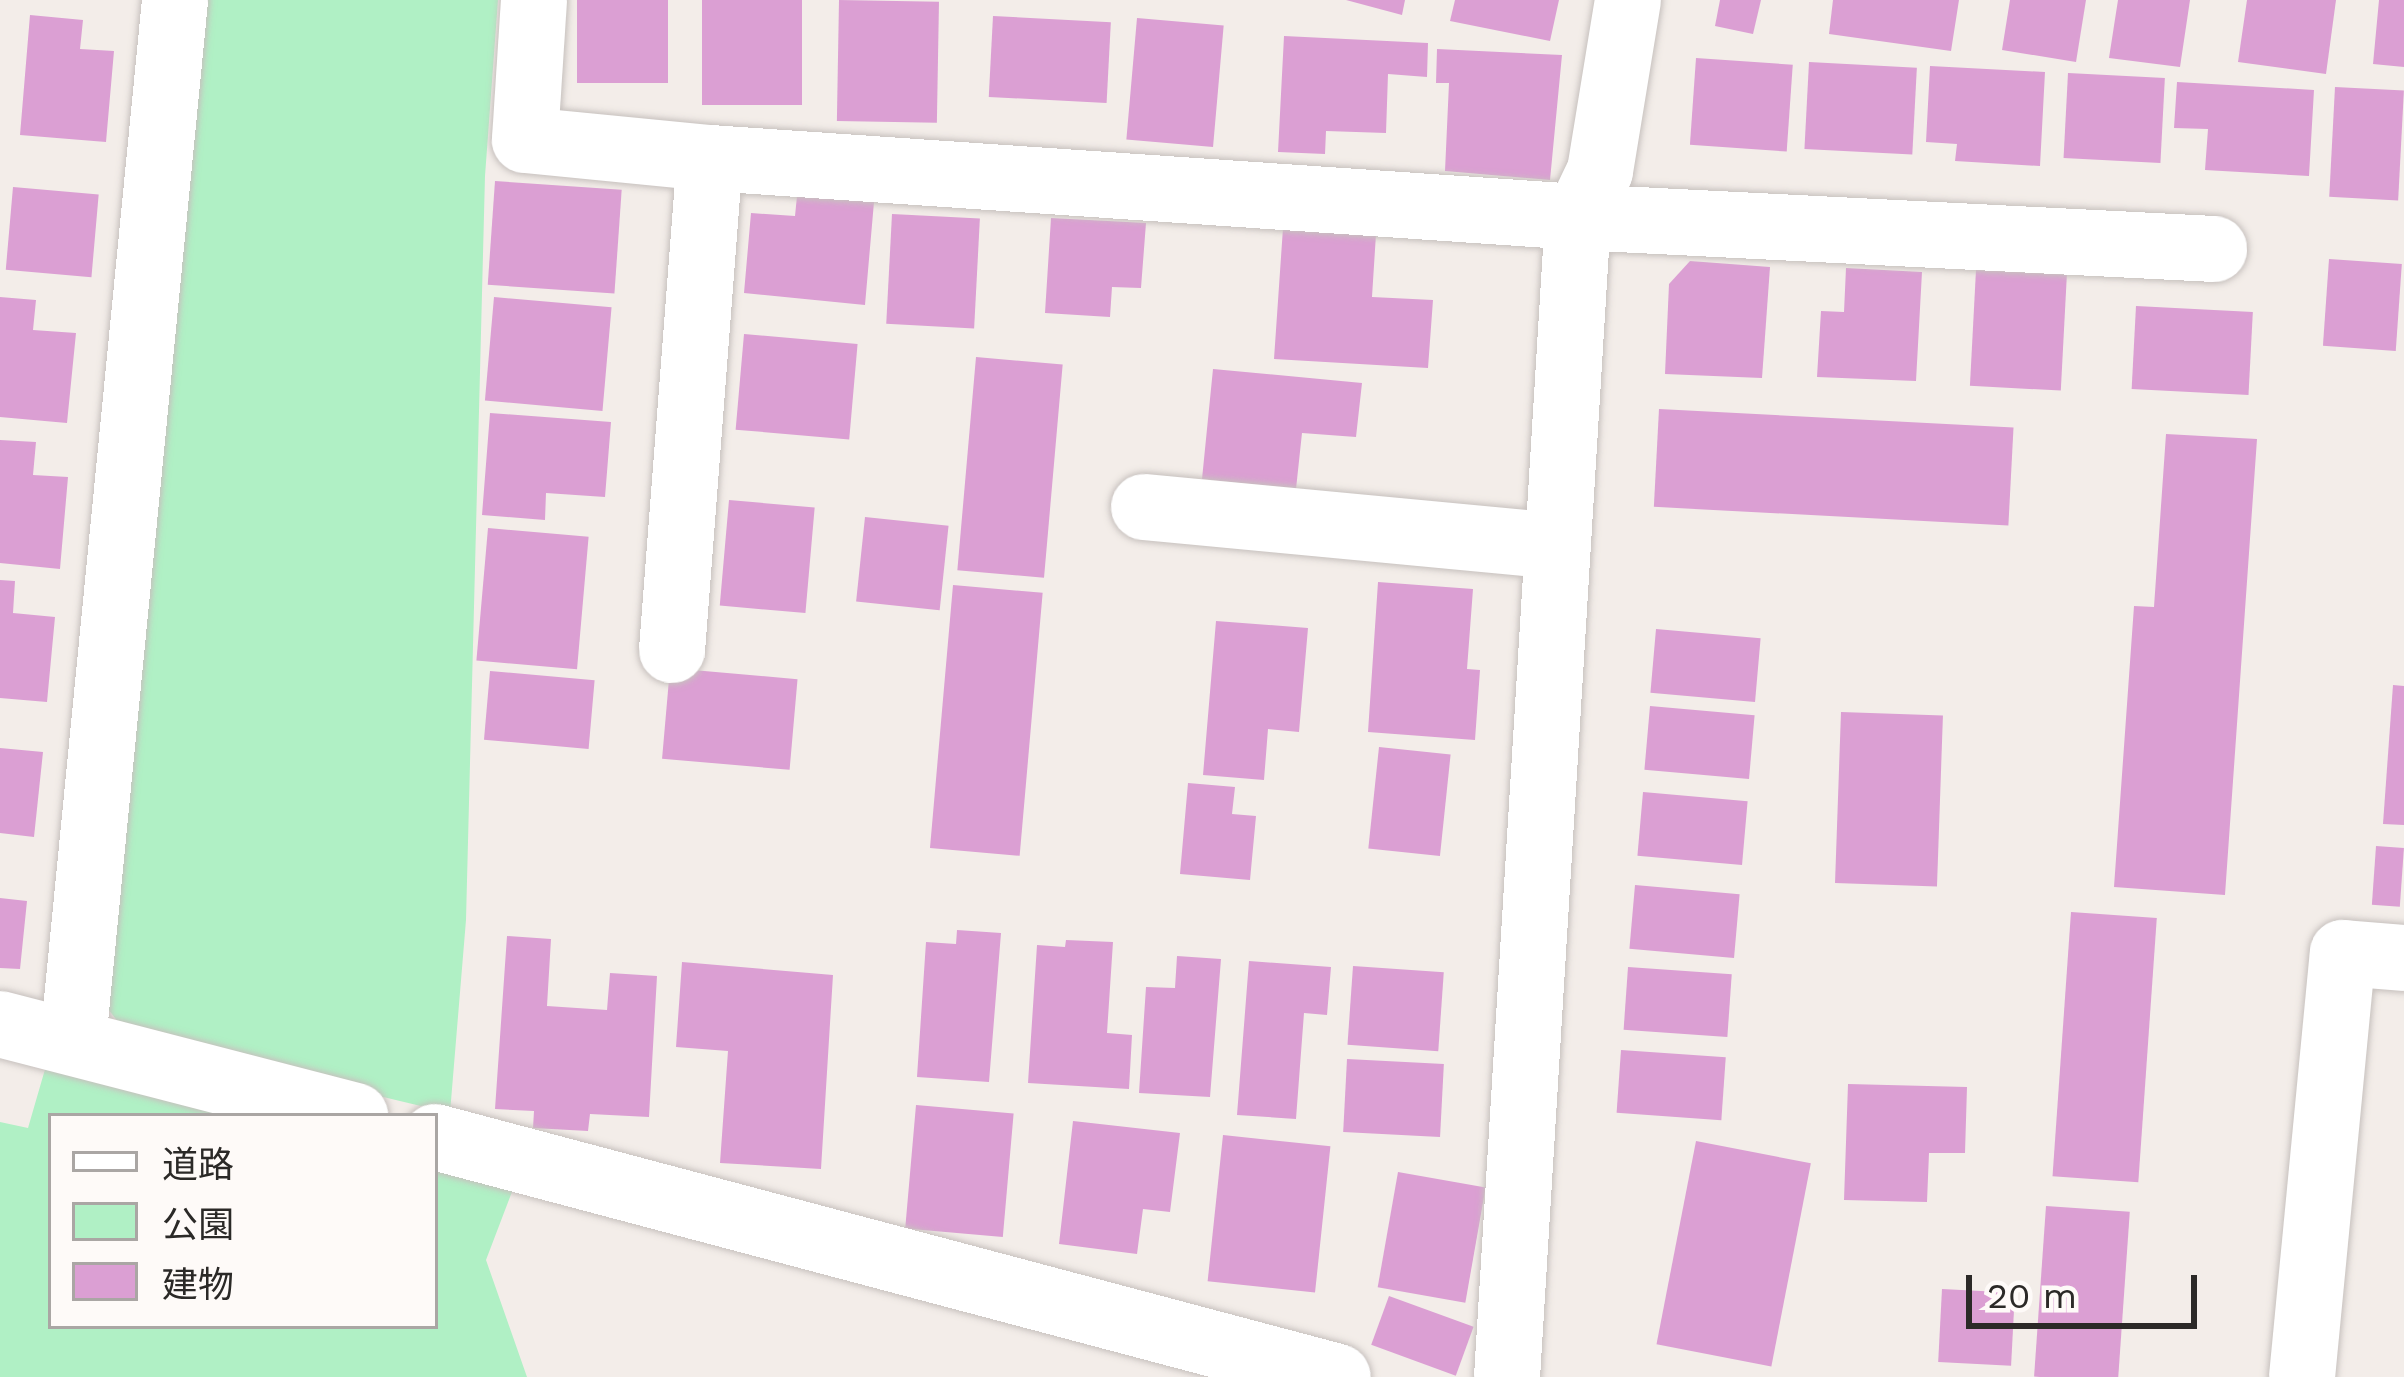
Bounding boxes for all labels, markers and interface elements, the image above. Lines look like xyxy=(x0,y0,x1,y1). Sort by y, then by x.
legend xyxy=(48,1113,438,1329)
text: 道路 xyxy=(162,1144,234,1186)
text: 公園 xyxy=(162,1204,234,1246)
scale bar xyxy=(1972,1251,2203,1325)
text: 建物 xyxy=(162,1264,234,1306)
text: 20 m xyxy=(1987,1275,2077,1317)

